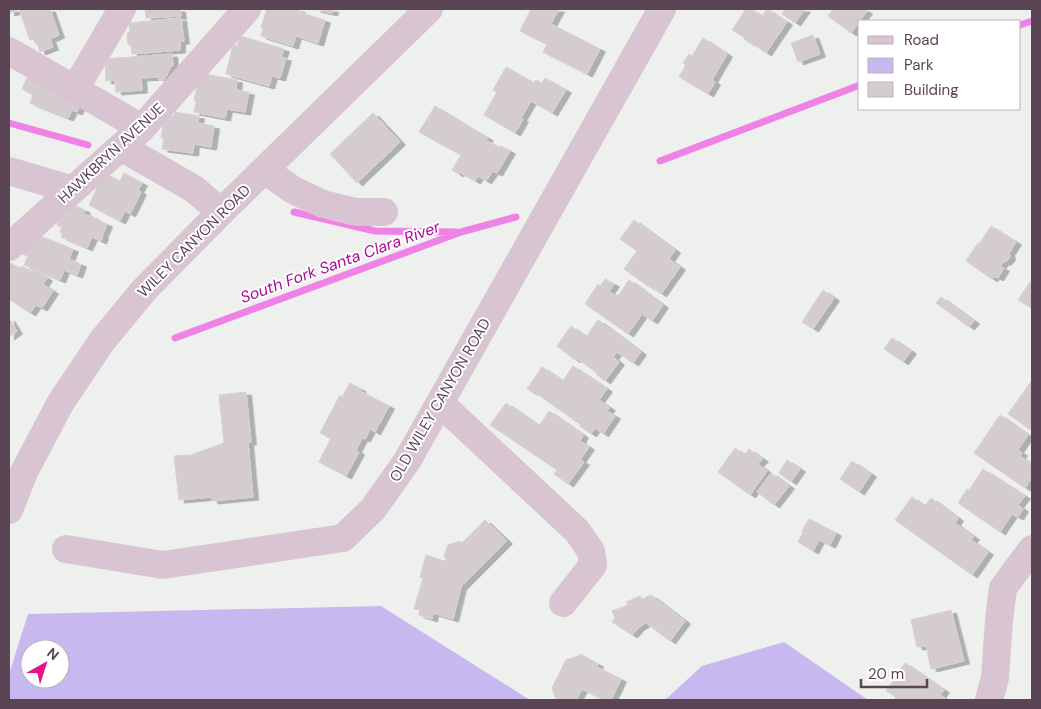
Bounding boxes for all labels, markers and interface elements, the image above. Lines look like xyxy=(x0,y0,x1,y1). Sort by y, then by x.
legend xyxy=(858,20,1021,110)
text: Road xyxy=(904,30,939,50)
text: Park xyxy=(904,55,934,75)
text: Building xyxy=(904,80,959,100)
street label: HAWKBRYN AVENUE xyxy=(53,98,169,208)
street label: WILEY CANYON ROAD xyxy=(133,180,255,302)
water label: South Fork Santa Clara River xyxy=(237,216,444,308)
street label: OLD WILEY CANYON ROAD xyxy=(385,315,495,485)
north arrow xyxy=(20,639,70,689)
text: N xyxy=(44,644,63,664)
scale bar xyxy=(861,656,927,688)
text: 20 m xyxy=(868,664,904,684)

